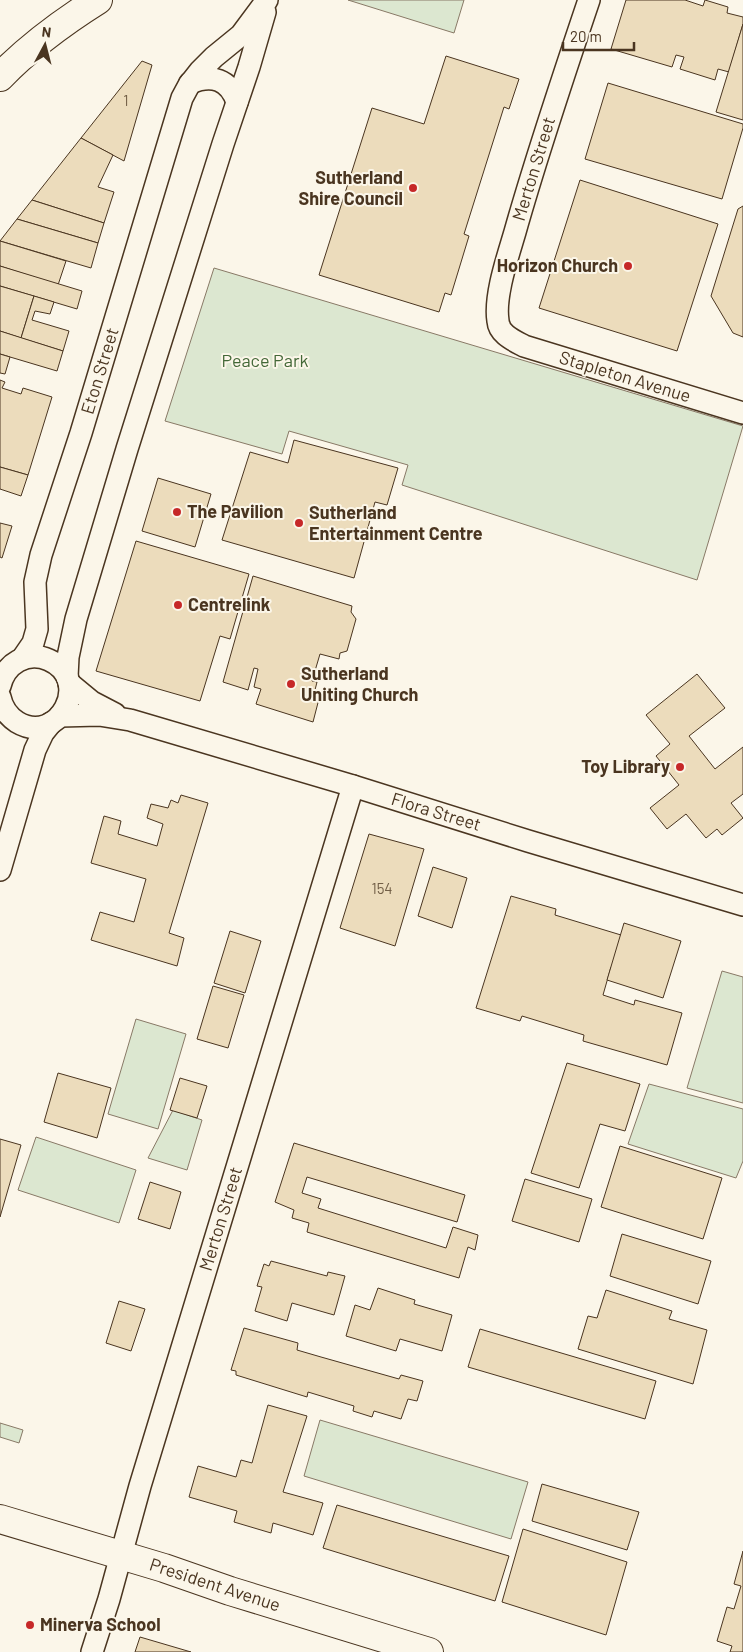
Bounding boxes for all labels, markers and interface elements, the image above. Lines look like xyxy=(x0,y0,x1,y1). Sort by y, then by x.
north arrow xyxy=(20,20,70,70)
scale bar xyxy=(563,20,634,52)
text: N xyxy=(41,23,52,41)
text: 20 m xyxy=(570,27,602,45)
house number: 1 xyxy=(123,91,129,109)
street label: Merton Street xyxy=(507,114,559,223)
place label: Sutherland Shire Council xyxy=(299,166,403,209)
marker: Sutherland Shire Council xyxy=(407,182,419,194)
place label: Horizon Church xyxy=(497,254,618,276)
marker: Horizon Church xyxy=(622,260,634,272)
street label: Eton Street xyxy=(75,325,123,417)
street label: Stapleton Avenue xyxy=(557,346,694,407)
park label: Peace Park xyxy=(222,349,308,371)
place label: The Pavilion xyxy=(187,500,283,522)
place label: Sutherland Entertainment Centre xyxy=(309,501,483,544)
marker: The Pavilion xyxy=(171,506,183,518)
marker: Sutherland Entertainment Centre xyxy=(293,517,305,529)
place label: Centrelink xyxy=(188,593,271,615)
marker: Centrelink xyxy=(172,599,184,611)
place label: Sutherland Uniting Church xyxy=(301,662,418,705)
marker: Sutherland Uniting Church xyxy=(285,678,297,690)
place label: Toy Library xyxy=(581,755,670,777)
marker: Toy Library xyxy=(674,761,686,773)
street label: Flora Street xyxy=(389,787,484,835)
house number: 154 xyxy=(371,879,393,897)
street label: Merton Street xyxy=(194,1164,246,1273)
street label: President Avenue xyxy=(147,1553,284,1616)
place label: Minerva School xyxy=(40,1613,161,1635)
marker: Minerva School xyxy=(24,1619,36,1631)

